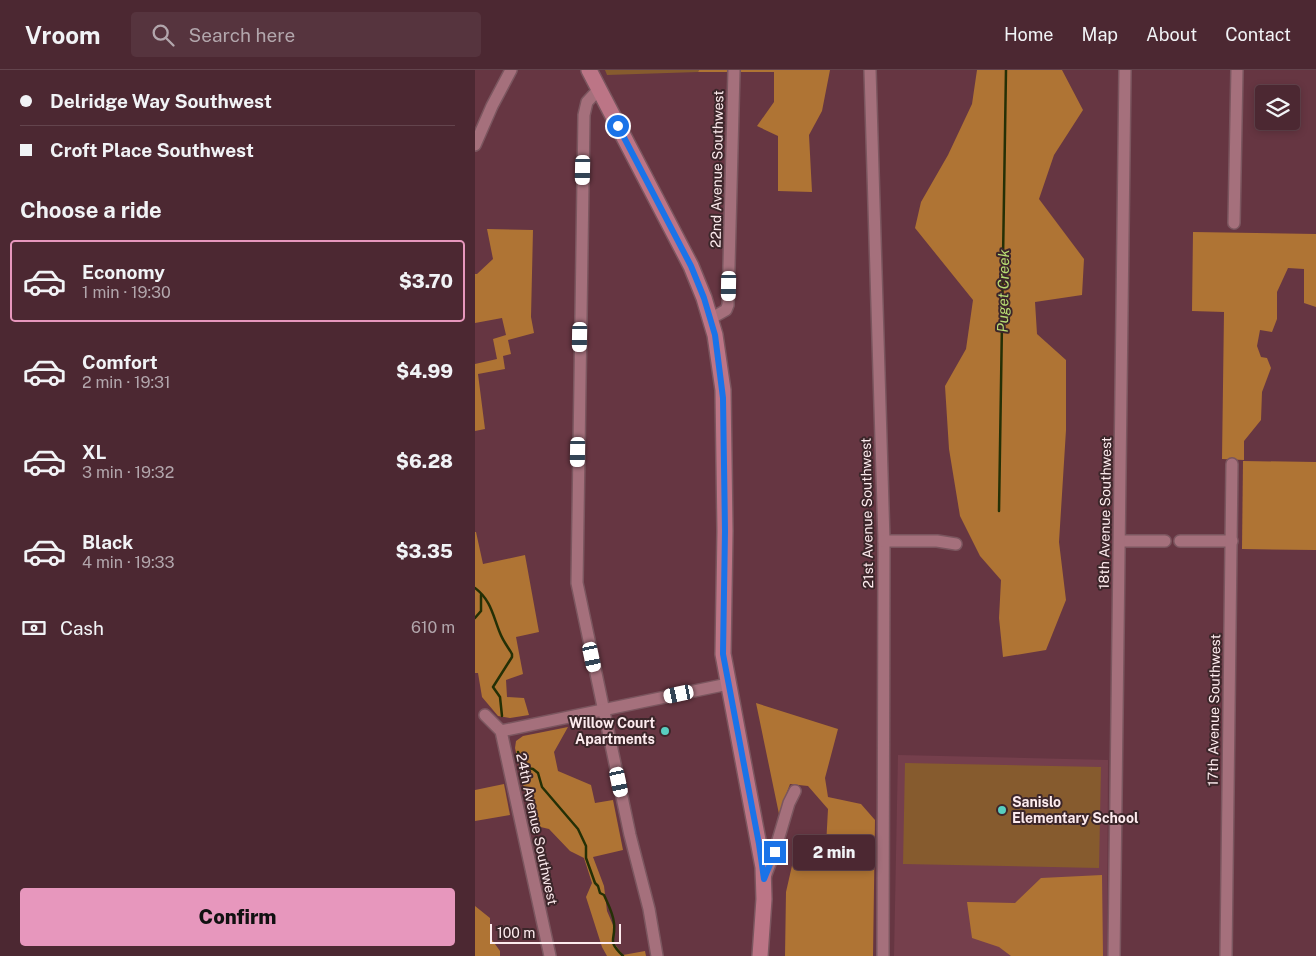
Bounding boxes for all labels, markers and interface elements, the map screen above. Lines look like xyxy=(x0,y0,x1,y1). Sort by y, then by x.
search box xyxy=(131,12,481,57)
text: Vroom xyxy=(25,21,101,49)
icon: search xyxy=(149,21,177,49)
text: Search here xyxy=(189,24,295,46)
text: Home xyxy=(1004,24,1054,45)
text: Map xyxy=(1082,24,1118,45)
text: About xyxy=(1146,24,1197,45)
text: Contact xyxy=(1225,24,1291,45)
map controls xyxy=(1255,85,1300,130)
button: layers xyxy=(1255,85,1300,130)
text: Delridge Way Southwest xyxy=(50,90,272,112)
street label: 22nd Avenue Southwest xyxy=(708,90,726,248)
route start xyxy=(607,115,629,137)
text: Croft Place Southwest xyxy=(50,139,254,161)
car xyxy=(575,155,590,185)
text: Choose a ride xyxy=(20,197,162,223)
water label: Puget Creek xyxy=(994,248,1012,333)
icon: car xyxy=(22,259,67,304)
text: Economy xyxy=(82,261,165,283)
text: $3.70 xyxy=(399,270,453,292)
car xyxy=(721,271,736,301)
text: 1 min · 19:30 xyxy=(82,283,171,302)
car xyxy=(572,322,587,352)
icon: car xyxy=(22,349,67,394)
text: Comfort xyxy=(82,351,158,373)
text: $4.99 xyxy=(396,360,453,382)
text: 2 min · 19:31 xyxy=(82,373,171,392)
street label: 18th Avenue Southwest xyxy=(1096,436,1114,590)
car xyxy=(570,437,585,467)
street label: 21st Avenue Southwest xyxy=(858,437,876,589)
icon: car xyxy=(22,439,67,484)
text: XL xyxy=(82,441,107,463)
text: $6.28 xyxy=(396,450,453,472)
text: 3 min · 19:32 xyxy=(82,463,174,482)
icon: car xyxy=(22,529,67,574)
text: Black xyxy=(82,531,133,553)
text: $3.35 xyxy=(395,540,453,562)
text: 4 min · 19:33 xyxy=(82,553,175,572)
icon: cash xyxy=(20,614,48,642)
text: Cash xyxy=(60,617,104,639)
text: 610 m xyxy=(411,618,455,637)
street label: 17th Avenue Southwest xyxy=(1205,634,1223,786)
car xyxy=(581,641,602,673)
car xyxy=(662,684,695,704)
place label: Willow Court Apartments xyxy=(569,715,655,747)
marker: Willow Court Apartments xyxy=(659,725,671,737)
street label: 24th Avenue Southwest xyxy=(513,751,561,907)
car xyxy=(608,766,629,798)
place label: Sanislo Elementary School xyxy=(1012,794,1139,826)
marker: Sanislo Elementary School xyxy=(996,804,1008,816)
callout: 2 min xyxy=(793,834,875,870)
route end xyxy=(764,841,786,863)
text: 2 min xyxy=(813,843,855,862)
button: Confirm xyxy=(20,888,455,946)
scale bar xyxy=(490,921,621,944)
text: 100 m xyxy=(497,925,535,941)

